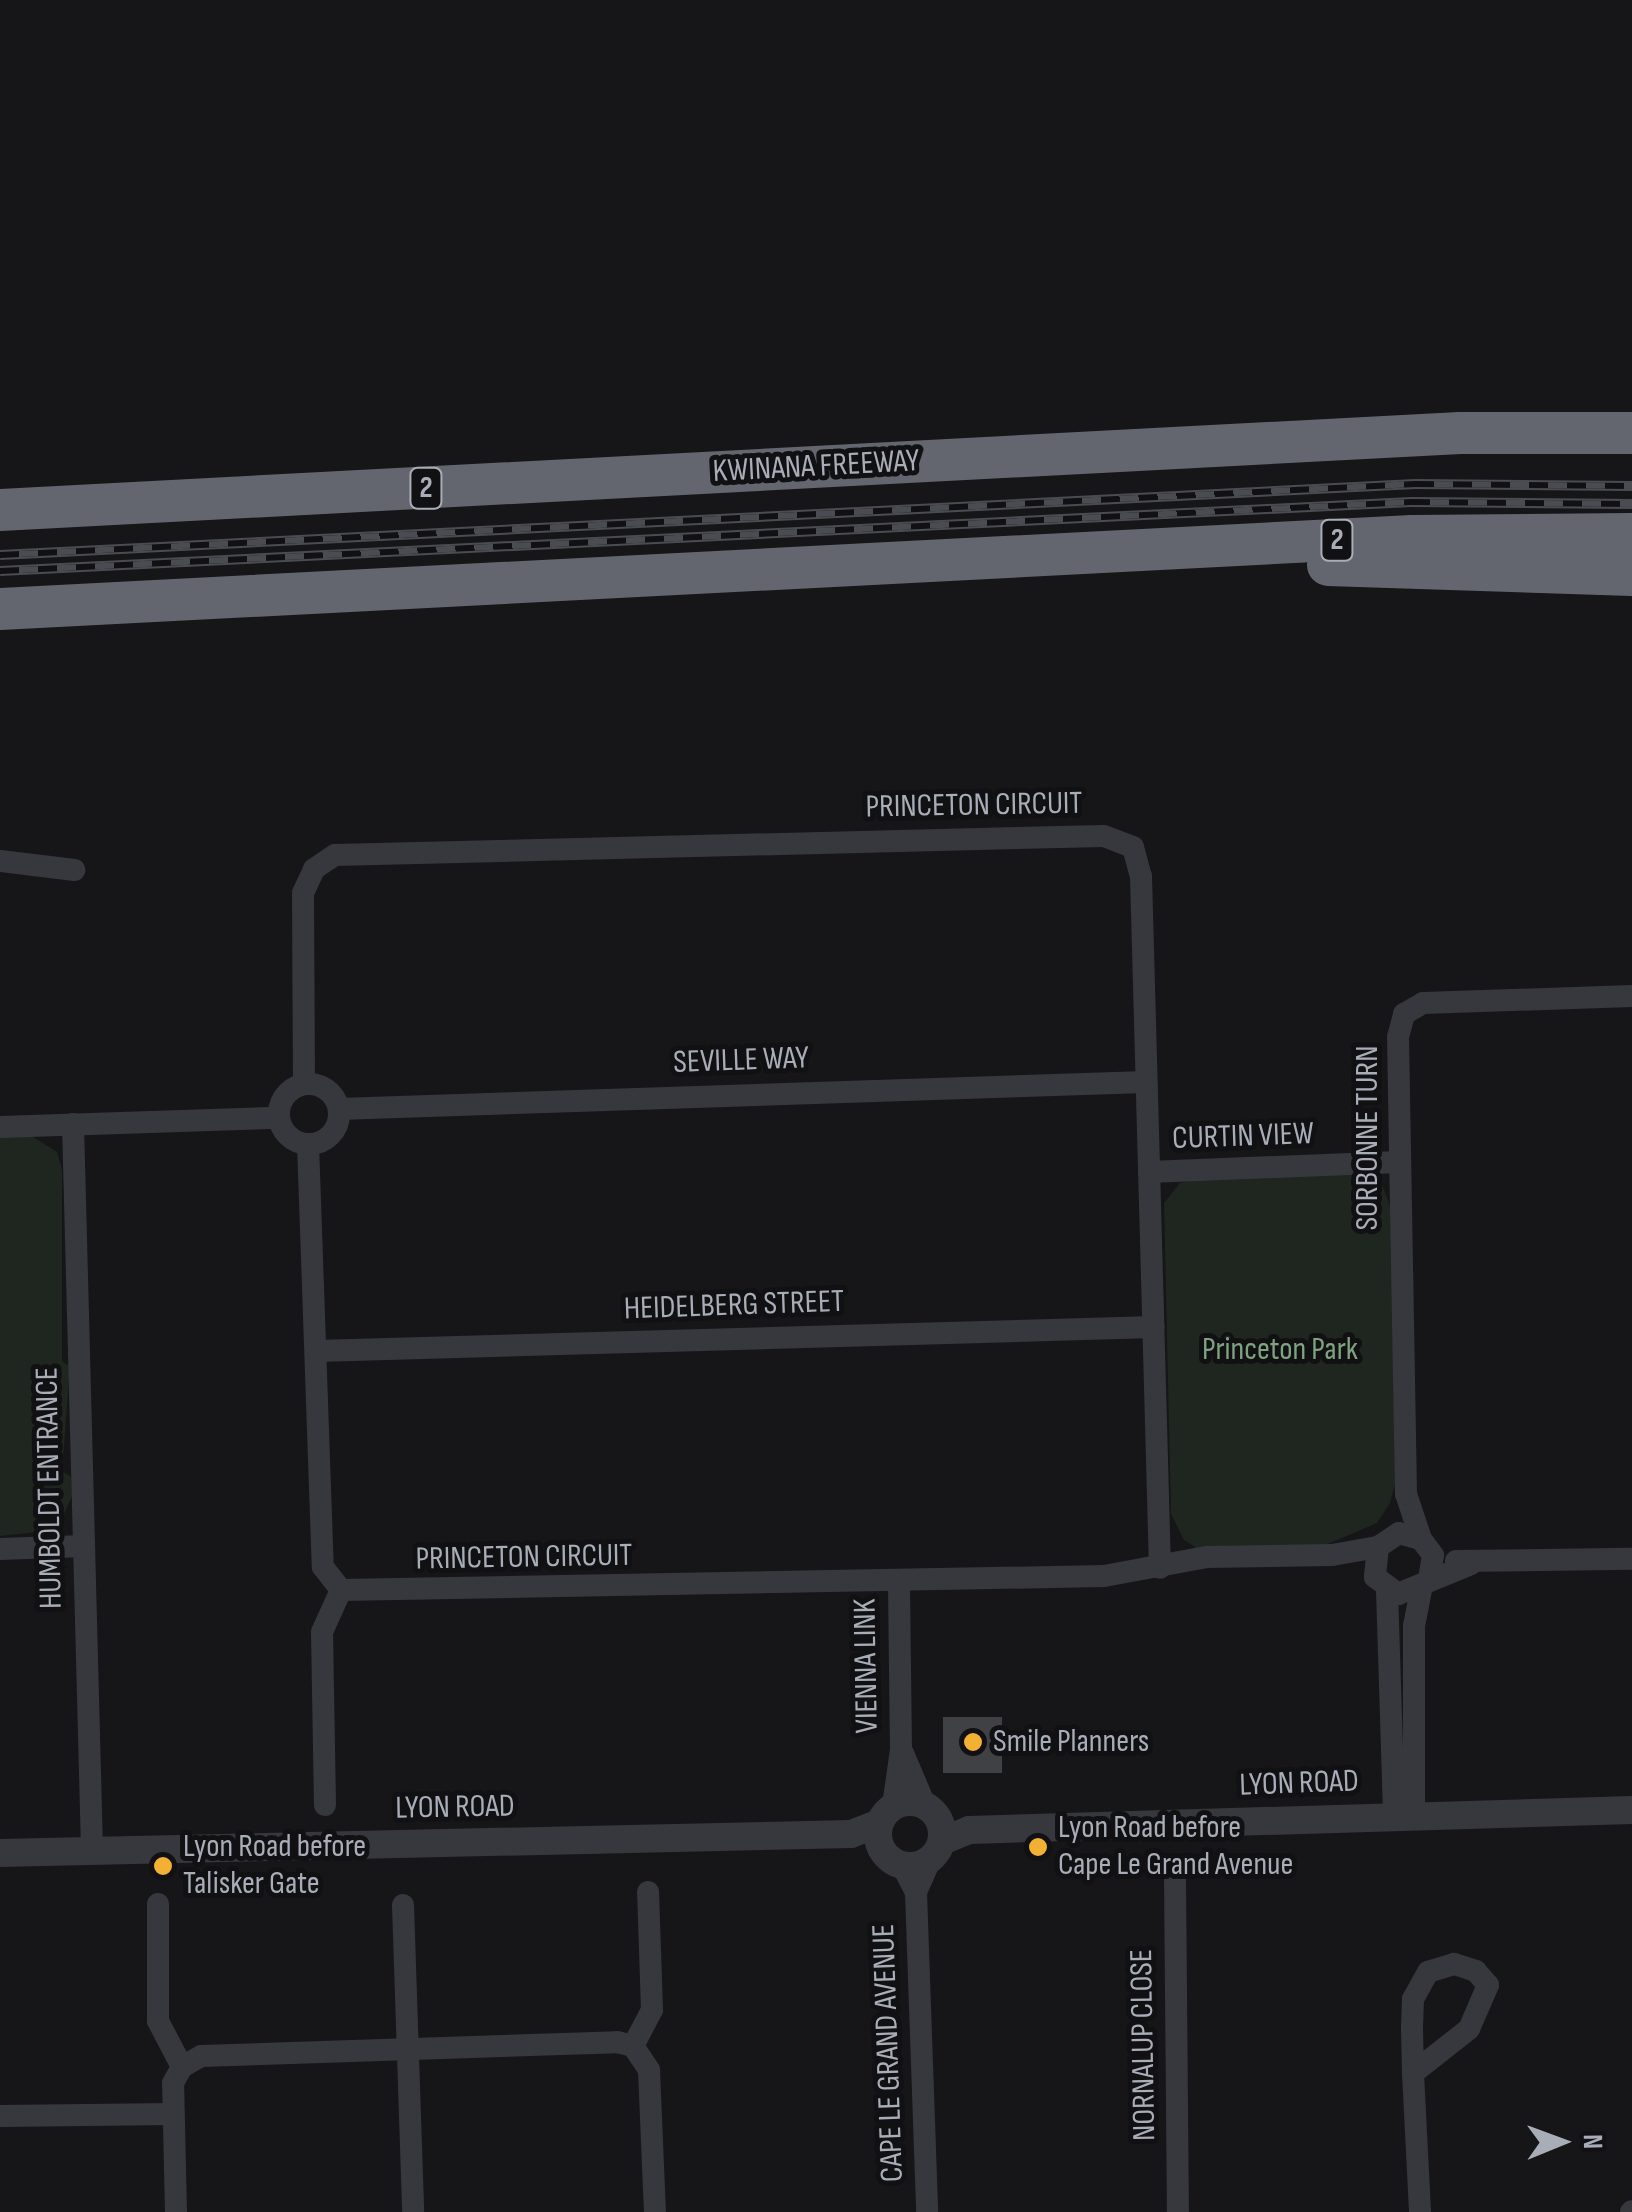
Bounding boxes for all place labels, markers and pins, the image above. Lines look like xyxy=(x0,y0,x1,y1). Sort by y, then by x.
place label: Smile Planners xyxy=(993,1723,1149,1761)
marker: Smile Planners xyxy=(962,1731,984,1753)
place label: Lyon Road before Cape Le Grand Avenue xyxy=(1058,1810,1293,1885)
place label: Lyon Road before Talisker Gate xyxy=(183,1829,366,1904)
marker: Lyon Road before Cape Le Grand Avenue xyxy=(1027,1836,1049,1858)
marker: Lyon Road before Talisker Gate xyxy=(152,1855,174,1877)

